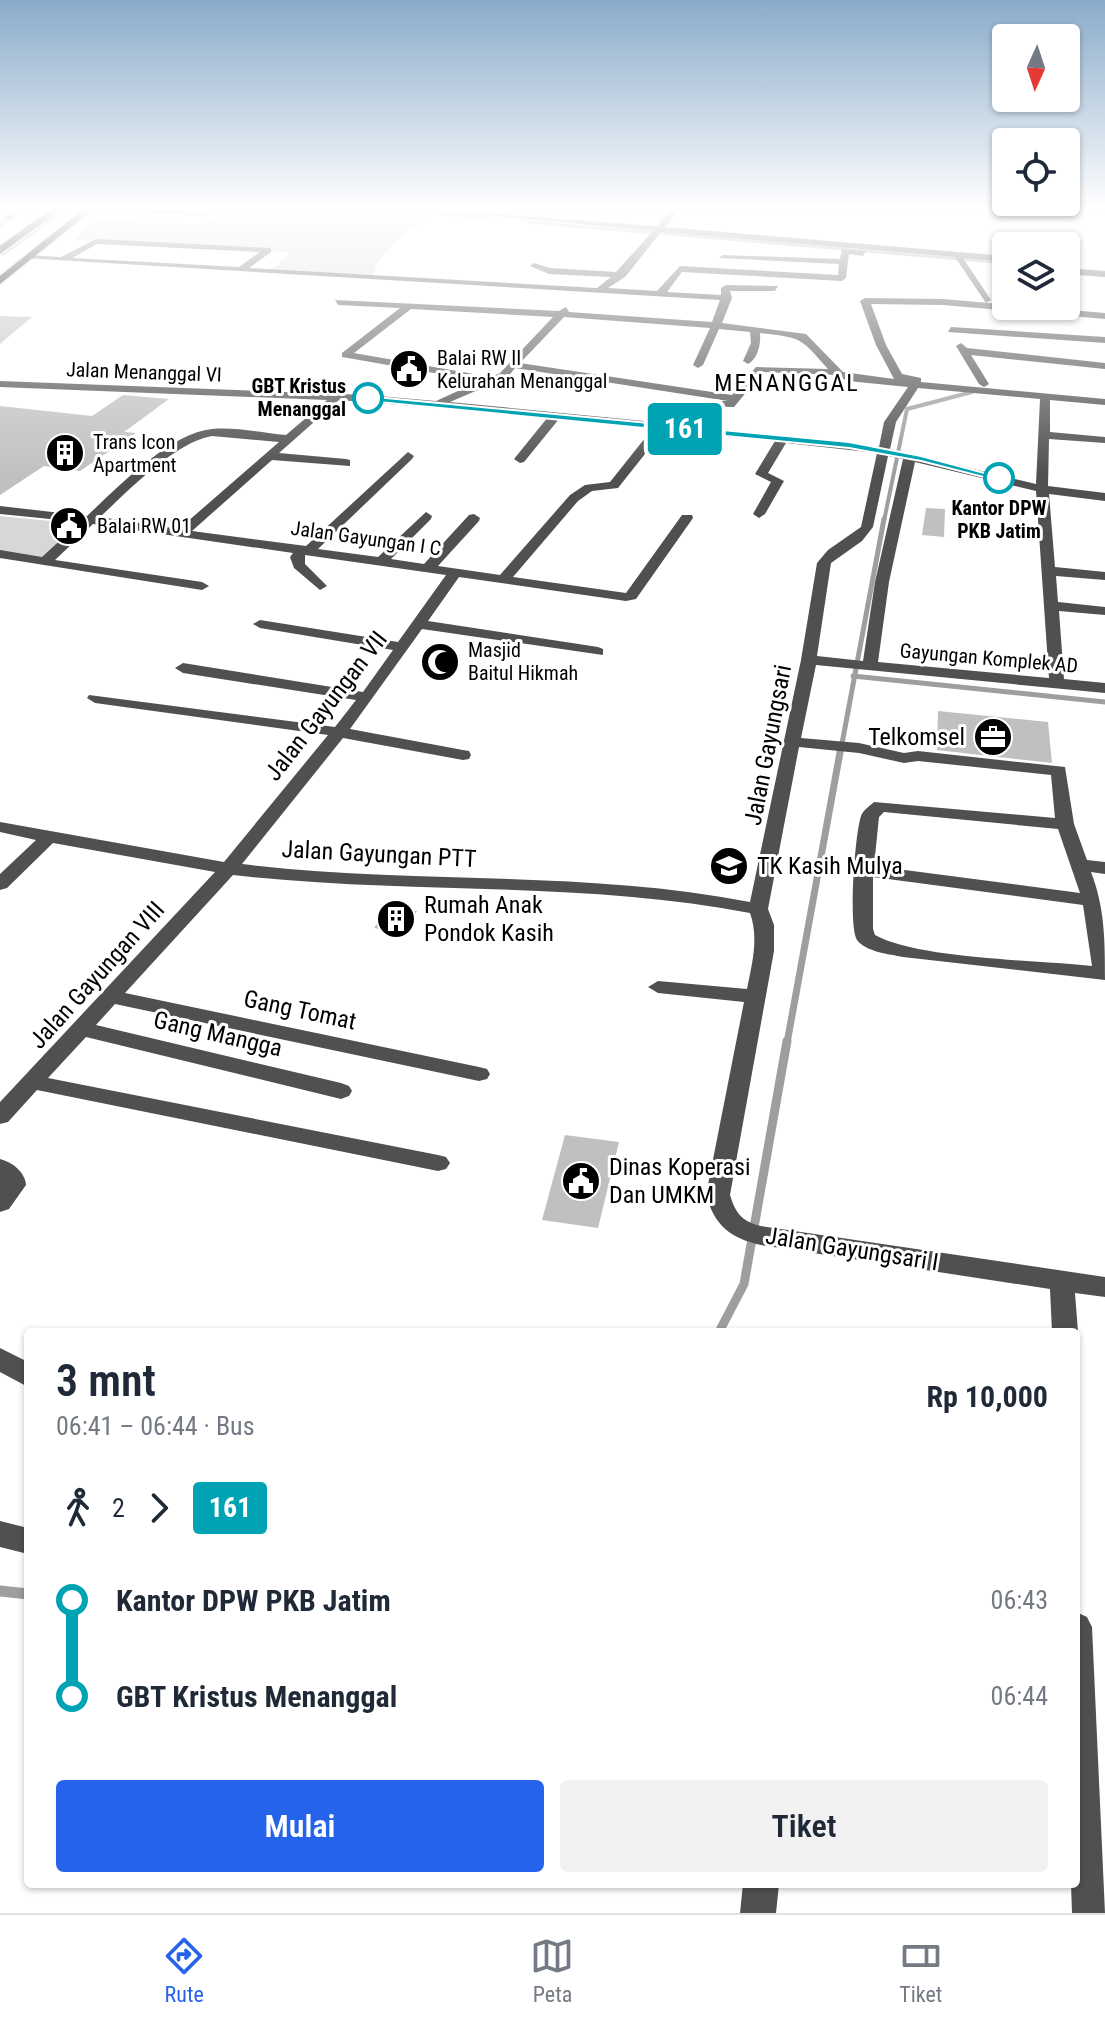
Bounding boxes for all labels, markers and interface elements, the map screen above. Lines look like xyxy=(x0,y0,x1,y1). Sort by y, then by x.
north arrow xyxy=(992,24,1080,112)
map controls xyxy=(992,24,1080,320)
button: locate xyxy=(992,128,1080,216)
button: layers xyxy=(992,232,1080,320)
place label: Balai RW II Kelurahan Menanggal xyxy=(437,346,607,393)
public building icon: Balai RW II Kelurahan Menanggal xyxy=(388,348,430,390)
street label: Jalan Menanggal VI xyxy=(66,357,222,387)
district label: MENANGGAL xyxy=(714,369,860,397)
place label: GBT Kristus Menanggal xyxy=(252,374,346,421)
marker: GBT Kristus Menanggal xyxy=(353,383,383,413)
line badge: 161 xyxy=(639,403,731,455)
text: 161 xyxy=(664,412,706,445)
place label: Trans Icon Apartment xyxy=(93,430,177,477)
building icon: Trans Icon Apartment xyxy=(44,432,86,474)
marker: Kantor DPW PKB Jatim xyxy=(984,463,1014,493)
place label: Kantor DPW PKB Jatim xyxy=(951,496,1047,543)
public building icon: Balai RW 01 xyxy=(48,505,90,547)
place label: Balai RW 01 xyxy=(97,514,191,538)
street label: Jalan Gayungan I C xyxy=(289,516,443,560)
street label: Jalan Gayungan VII xyxy=(259,626,393,786)
place label: Masjid Baitul Hikmah xyxy=(468,638,578,685)
street label: Gayungan Komplek AD xyxy=(899,638,1079,678)
mosque icon: Masjid Baitul Hikmah xyxy=(419,641,461,683)
street label: Jalan Gayungsari xyxy=(739,662,797,828)
office icon: Telkomsel xyxy=(972,716,1014,758)
place label: Telkomsel xyxy=(868,723,965,751)
street label: Jalan Gayungan PTT xyxy=(281,835,477,873)
school or university icon: TK Kasih Mulya xyxy=(708,845,750,887)
place label: TK Kasih Mulya xyxy=(757,852,903,880)
place label: Rumah Anak Pondok Kasih xyxy=(424,891,554,947)
street label: Jalan Gayungan VIII xyxy=(24,896,170,1054)
building icon: Rumah Anak Pondok Kasih xyxy=(375,898,417,940)
street label: Gang Tomat xyxy=(241,984,359,1036)
street label: Gang Mangga xyxy=(151,1006,285,1062)
place label: Dinas Koperasi Dan UMKM xyxy=(609,1153,750,1209)
public building icon: Dinas Koperasi Dan UMKM xyxy=(560,1160,602,1202)
street label: Jalan Gayungsari I xyxy=(764,1222,940,1276)
text: 3 mnt xyxy=(56,1355,156,1407)
text: Rp 10,000 xyxy=(926,1379,1048,1414)
text: 06:41 – 06:44 · Bus xyxy=(56,1411,255,1441)
icon: walk xyxy=(56,1486,100,1530)
icon: forward xyxy=(137,1486,181,1530)
text: 161 xyxy=(209,1491,251,1524)
text: 2 xyxy=(112,1493,125,1523)
text: Kantor DPW PKB Jatim xyxy=(116,1583,391,1618)
text: 06:43 xyxy=(991,1585,1048,1615)
text: GBT Kristus Menanggal xyxy=(116,1679,397,1714)
text: 06:44 xyxy=(991,1681,1048,1711)
button: Mulai xyxy=(56,1780,544,1872)
button: Tiket xyxy=(560,1780,1048,1872)
tab: Rute xyxy=(162,1934,206,2007)
tab: Peta xyxy=(530,1934,574,2007)
tab: Tiket xyxy=(899,1934,943,2007)

